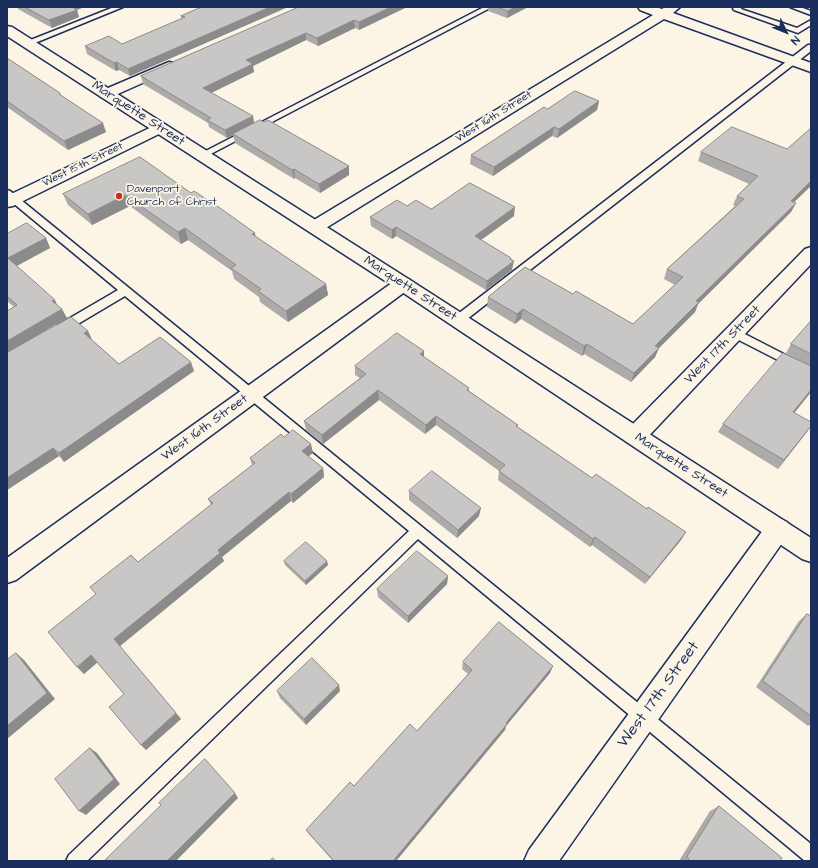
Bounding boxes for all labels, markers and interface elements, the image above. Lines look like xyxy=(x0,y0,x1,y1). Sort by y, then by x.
north arrow xyxy=(766,12,806,52)
text: N xyxy=(787,33,803,48)
street label: Marquette Street xyxy=(89,78,187,150)
street label: West 16th Street xyxy=(454,88,534,146)
street label: West 15th Street xyxy=(41,140,125,190)
place label: Davenport Church of Christ xyxy=(127,183,217,209)
marker: Davenport Church of Christ xyxy=(114,191,124,201)
street label: Marquette Street xyxy=(361,253,459,325)
street label: West 17th Street xyxy=(682,303,764,387)
street label: West 16th Street xyxy=(159,391,251,465)
street label: Marquette Street xyxy=(632,430,730,502)
street label: West 17th Street xyxy=(614,638,704,752)

